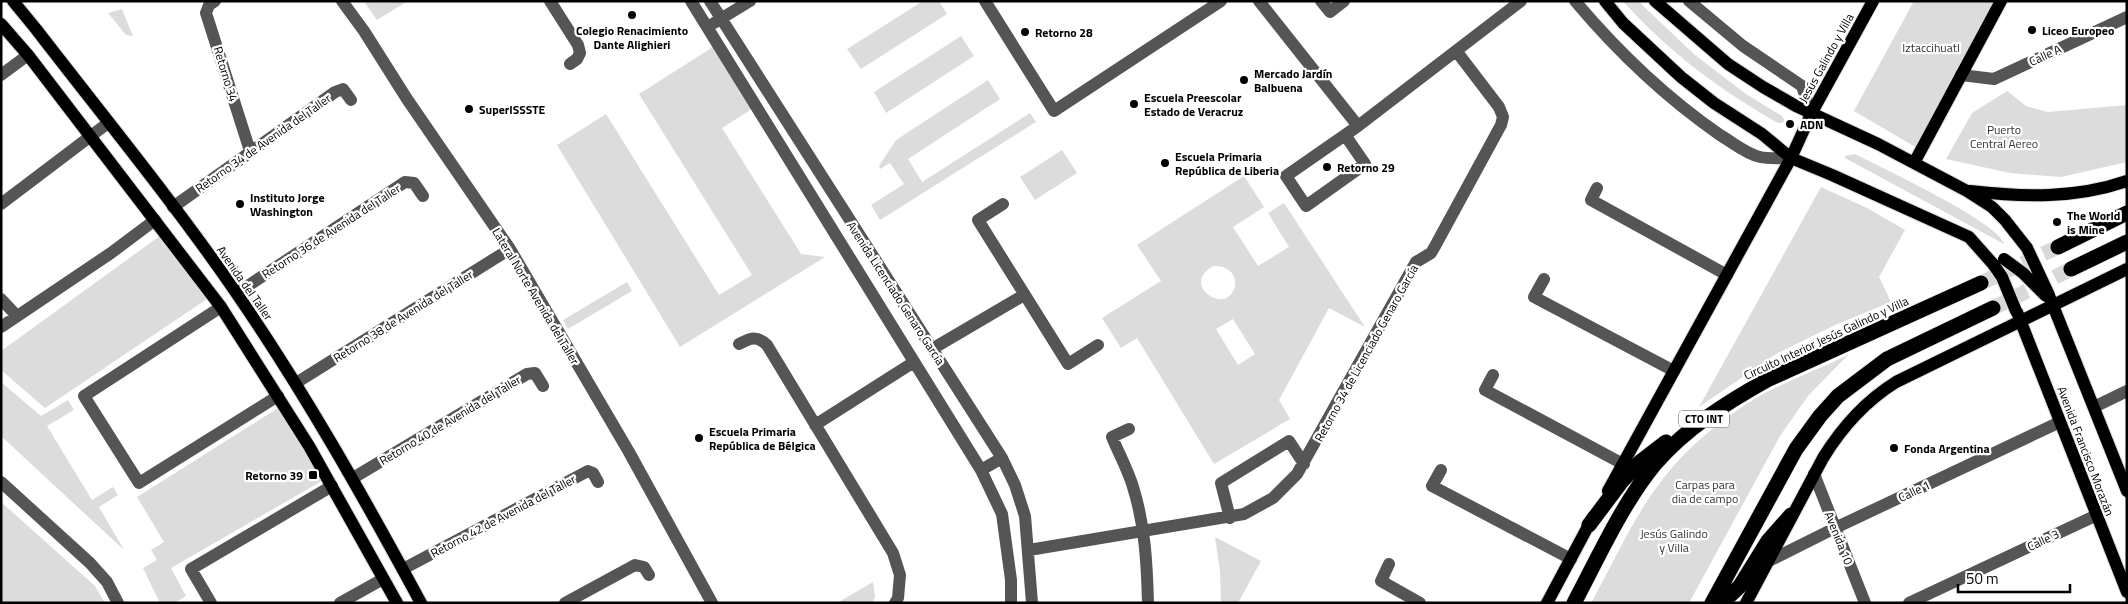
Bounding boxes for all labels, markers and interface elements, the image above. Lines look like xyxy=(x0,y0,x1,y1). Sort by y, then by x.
marker: Colegio Renacimiento Dante Alighieri xyxy=(626,9,638,21)
street label: Jesús Galindo y Villa xyxy=(1793,10,1859,106)
place label: Colegio Renacimiento Dante Alighieri xyxy=(576,21,688,54)
place label: Liceo Europeo xyxy=(2042,21,2114,40)
place label: Retorno 28 xyxy=(1035,23,1093,42)
marker: Liceo Europeo xyxy=(2026,24,2038,36)
marker: Retorno 28 xyxy=(1019,26,1031,38)
park label: Iztaccihuatl xyxy=(1902,38,1960,57)
street label: Calle A xyxy=(2026,39,2064,71)
street label: Retorno 34 xyxy=(209,44,243,104)
place label: Mercado Jardín Balbuena xyxy=(1254,64,1332,97)
marker: Mercado Jardín Balbuena xyxy=(1238,74,1250,86)
place label: Escuela Preescolar Estado de Veracruz xyxy=(1144,88,1243,121)
street label: Retorno 34 de Avenida del Taller xyxy=(191,89,335,197)
marker: Escuela Preescolar Estado de Veracruz xyxy=(1128,98,1140,110)
place label: SuperISSSTE xyxy=(479,100,546,119)
marker: SuperISSSTE xyxy=(463,103,475,115)
place label: ADN xyxy=(1800,115,1823,134)
marker: ADN xyxy=(1784,118,1796,130)
park label: Puerto Central Aereo xyxy=(1970,120,2038,153)
place label: Escuela Primaria República de Liberia xyxy=(1175,147,1279,180)
marker: Escuela Primaria República de Liberia xyxy=(1159,157,1171,169)
place label: Retorno 29 xyxy=(1337,158,1395,177)
marker: Retorno 29 xyxy=(1321,161,1333,173)
street label: Retorno 36 de Avenida del Taller xyxy=(258,179,404,283)
place label: Instituto Jorge Washington xyxy=(250,188,325,221)
marker: Instituto Jorge Washington xyxy=(234,198,246,210)
place label: The World is Mine xyxy=(2067,206,2120,239)
marker: The World is Mine xyxy=(2051,216,2063,228)
street label: Avenida Licenciado Genaro García xyxy=(842,217,950,369)
street label: Lateral Norte Avenida del Taller xyxy=(488,224,584,368)
street label: Avenida del Taller xyxy=(212,242,278,324)
street label: Retorno 34 de Licenciado Genaro García xyxy=(1309,261,1423,445)
street label: Retorno 38 de Avenida del Taller xyxy=(329,265,477,367)
street label: Circuito Interior Jesús Galindo y Villa xyxy=(1740,291,1912,385)
street label: Retorno 40 de Avenida del Taller xyxy=(376,370,524,470)
street label: Avenida Francisco Morazán xyxy=(2053,383,2119,519)
road number: CTO INT xyxy=(1679,410,1729,428)
place label: Escuela Primaria República de Bélgica xyxy=(709,422,816,455)
marker: Escuela Primaria República de Bélgica xyxy=(693,432,705,444)
place label: Fonda Argentina xyxy=(1904,439,1990,458)
marker: Fonda Argentina xyxy=(1888,442,1900,454)
place label: Retorno 39 xyxy=(245,466,303,485)
marker: Retorno 39 xyxy=(307,469,319,481)
street label: Retorno 42 de Avenida del Taller xyxy=(427,470,579,562)
park label: Carpas para dia de campo xyxy=(1672,475,1738,508)
street label: Calle 1 xyxy=(1895,475,1933,507)
street label: Avenida 10 xyxy=(1820,508,1858,568)
park label: Jesús Galindo y Villa xyxy=(1640,524,1708,557)
street label: Calle 3 xyxy=(2024,524,2062,556)
scale bar xyxy=(1958,562,2070,594)
text: 50 m xyxy=(1966,567,1999,590)

